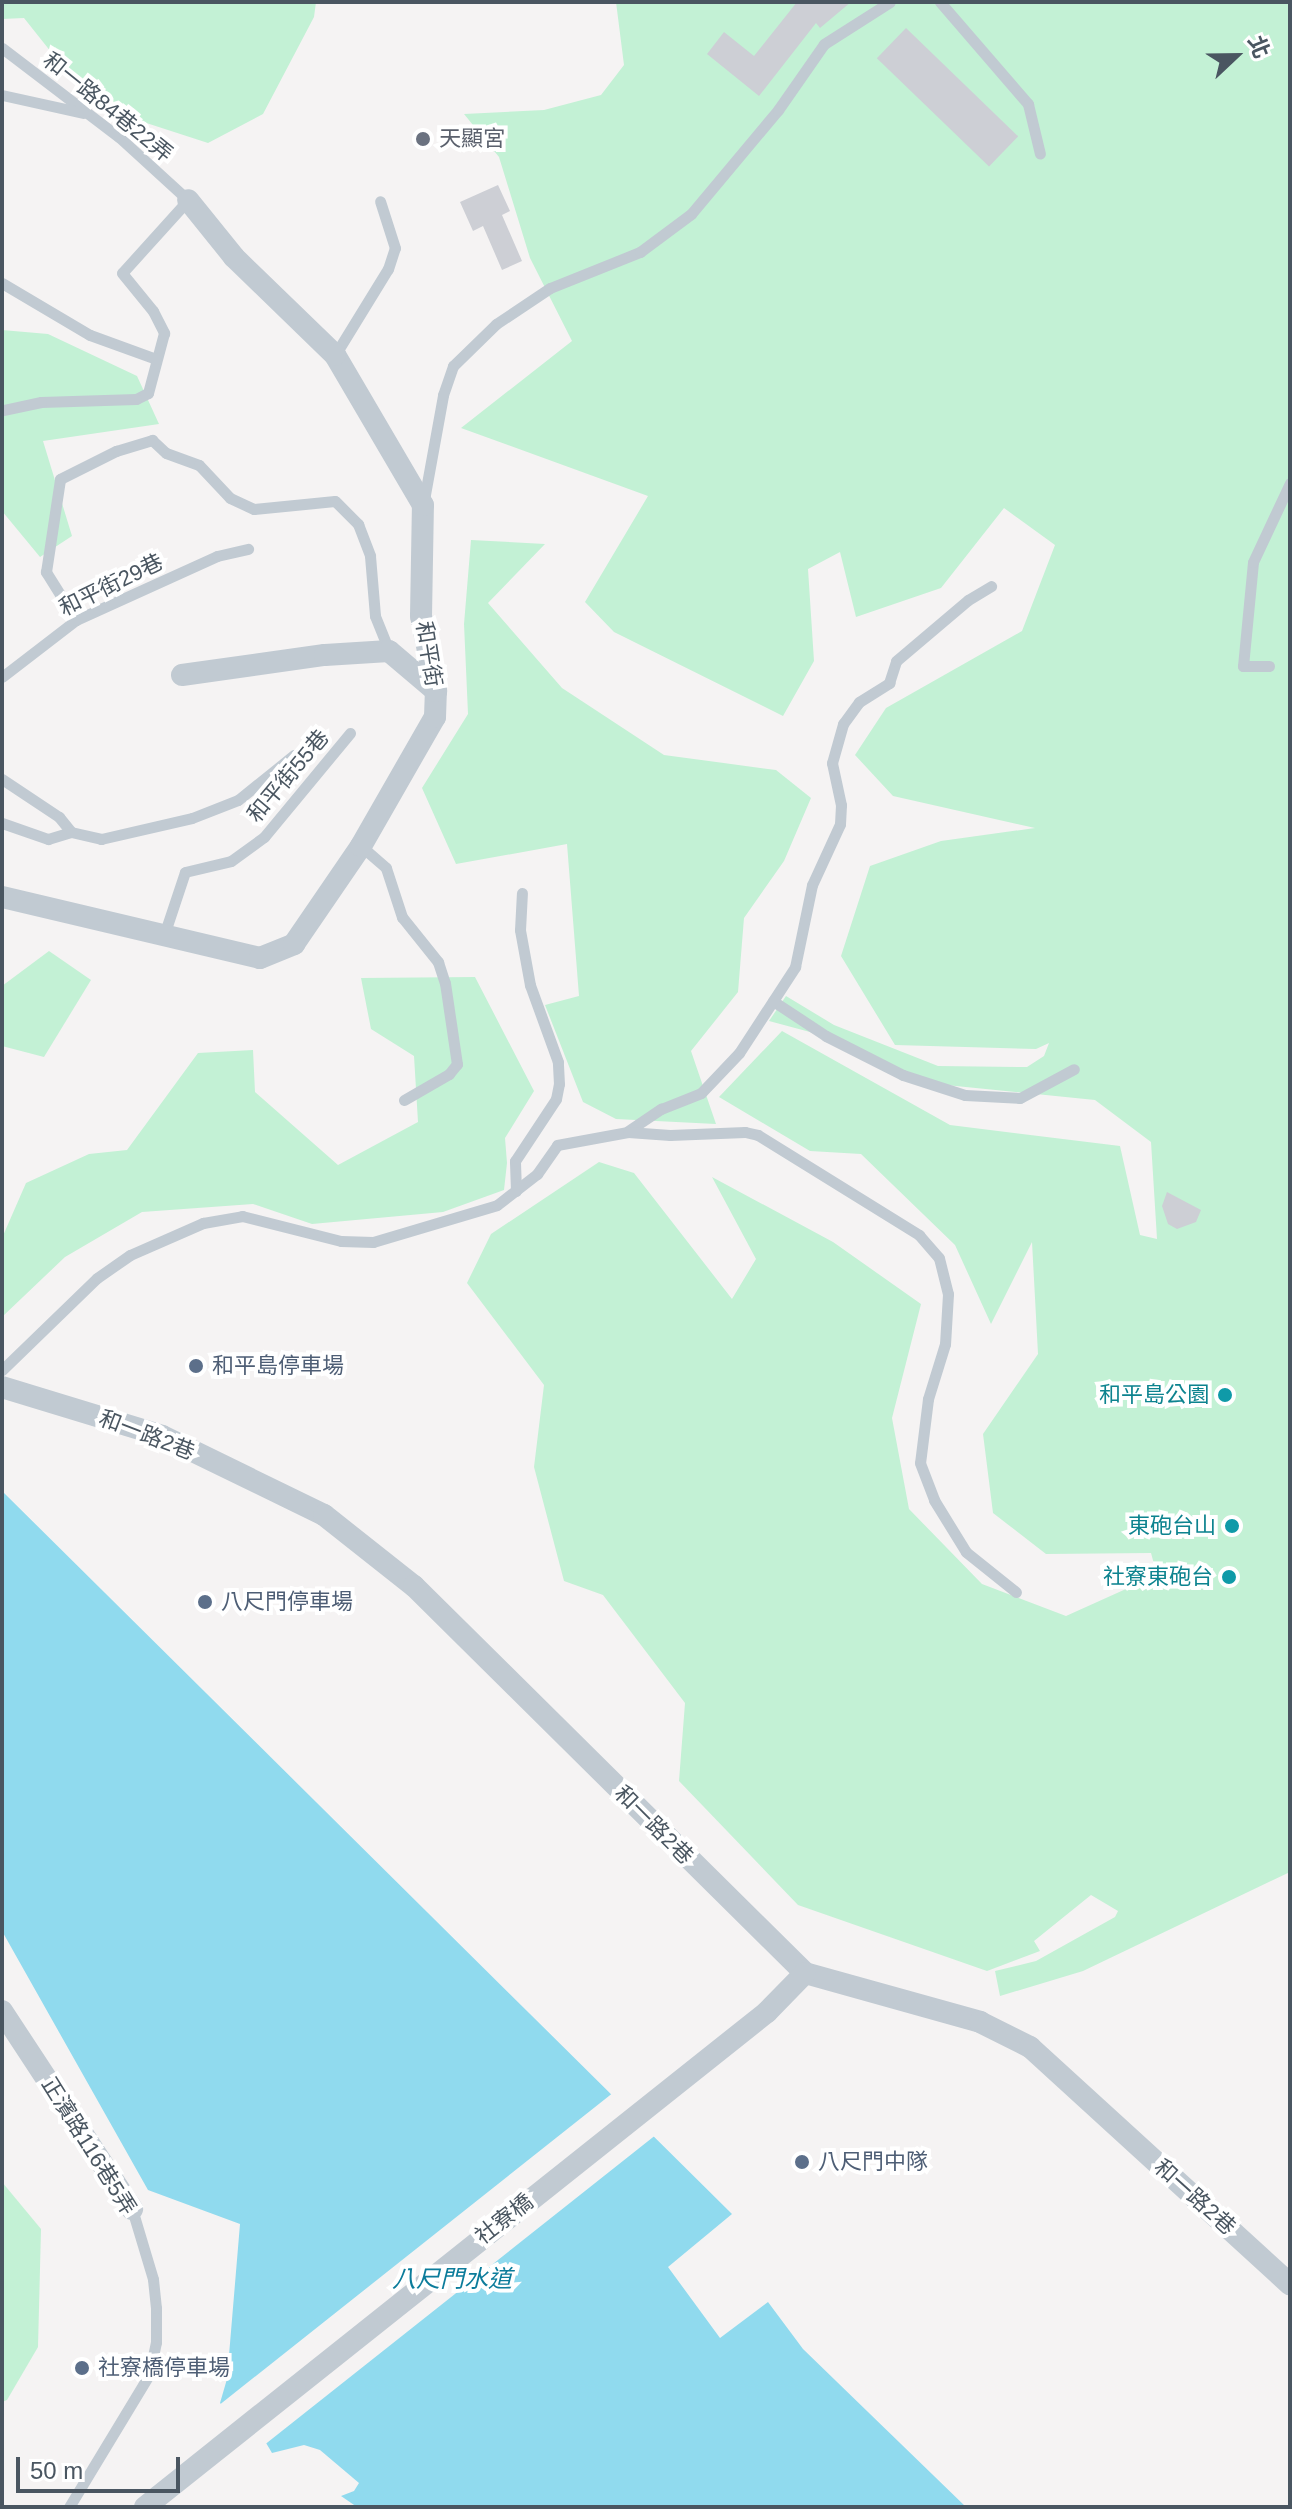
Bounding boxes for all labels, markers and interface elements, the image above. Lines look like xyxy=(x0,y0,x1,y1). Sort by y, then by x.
north arrow xyxy=(1196,16,1276,96)
text: 北 xyxy=(1243,32,1274,62)
street label: 和一路84巷22弄 xyxy=(38,47,178,167)
place label: 天顯宮 xyxy=(439,126,505,152)
marker: 天顯宮 xyxy=(414,130,432,148)
street label: 和平街29巷 xyxy=(55,548,167,622)
street label: 和平街 xyxy=(411,619,447,689)
street label: 和平街55巷 xyxy=(242,724,334,828)
place label: 和平島停車場 xyxy=(212,1353,344,1379)
marker: 和平島停車場 xyxy=(187,1357,205,1375)
place label: 和平島公園 xyxy=(1099,1382,1209,1408)
marker: 和平島公園 xyxy=(1216,1386,1234,1404)
street label: 和一路2巷 xyxy=(95,1405,199,1465)
place label: 東砲台山 xyxy=(1128,1513,1216,1539)
marker: 東砲台山 xyxy=(1223,1517,1241,1535)
place label: 社寮東砲台 xyxy=(1103,1564,1213,1590)
marker: 社寮東砲台 xyxy=(1220,1568,1238,1586)
place label: 八尺門停車場 xyxy=(221,1589,353,1615)
marker: 八尺門停車場 xyxy=(196,1593,214,1611)
street label: 和一路2巷 xyxy=(609,1780,699,1870)
street label: 正濱路116巷5弄 xyxy=(36,2072,142,2220)
place label: 八尺門中隊 xyxy=(818,2149,928,2175)
marker: 八尺門中隊 xyxy=(793,2153,811,2171)
street label: 和一路2巷 xyxy=(1149,2154,1241,2240)
street label: 社寮橋 xyxy=(470,2188,538,2250)
water label: 八尺門水道 xyxy=(392,2265,512,2293)
place label: 社寮橋停車場 xyxy=(98,2355,230,2381)
marker: 社寮橋停車場 xyxy=(73,2359,91,2377)
scale bar xyxy=(20,2441,184,2491)
text: 50 m xyxy=(30,2457,83,2484)

